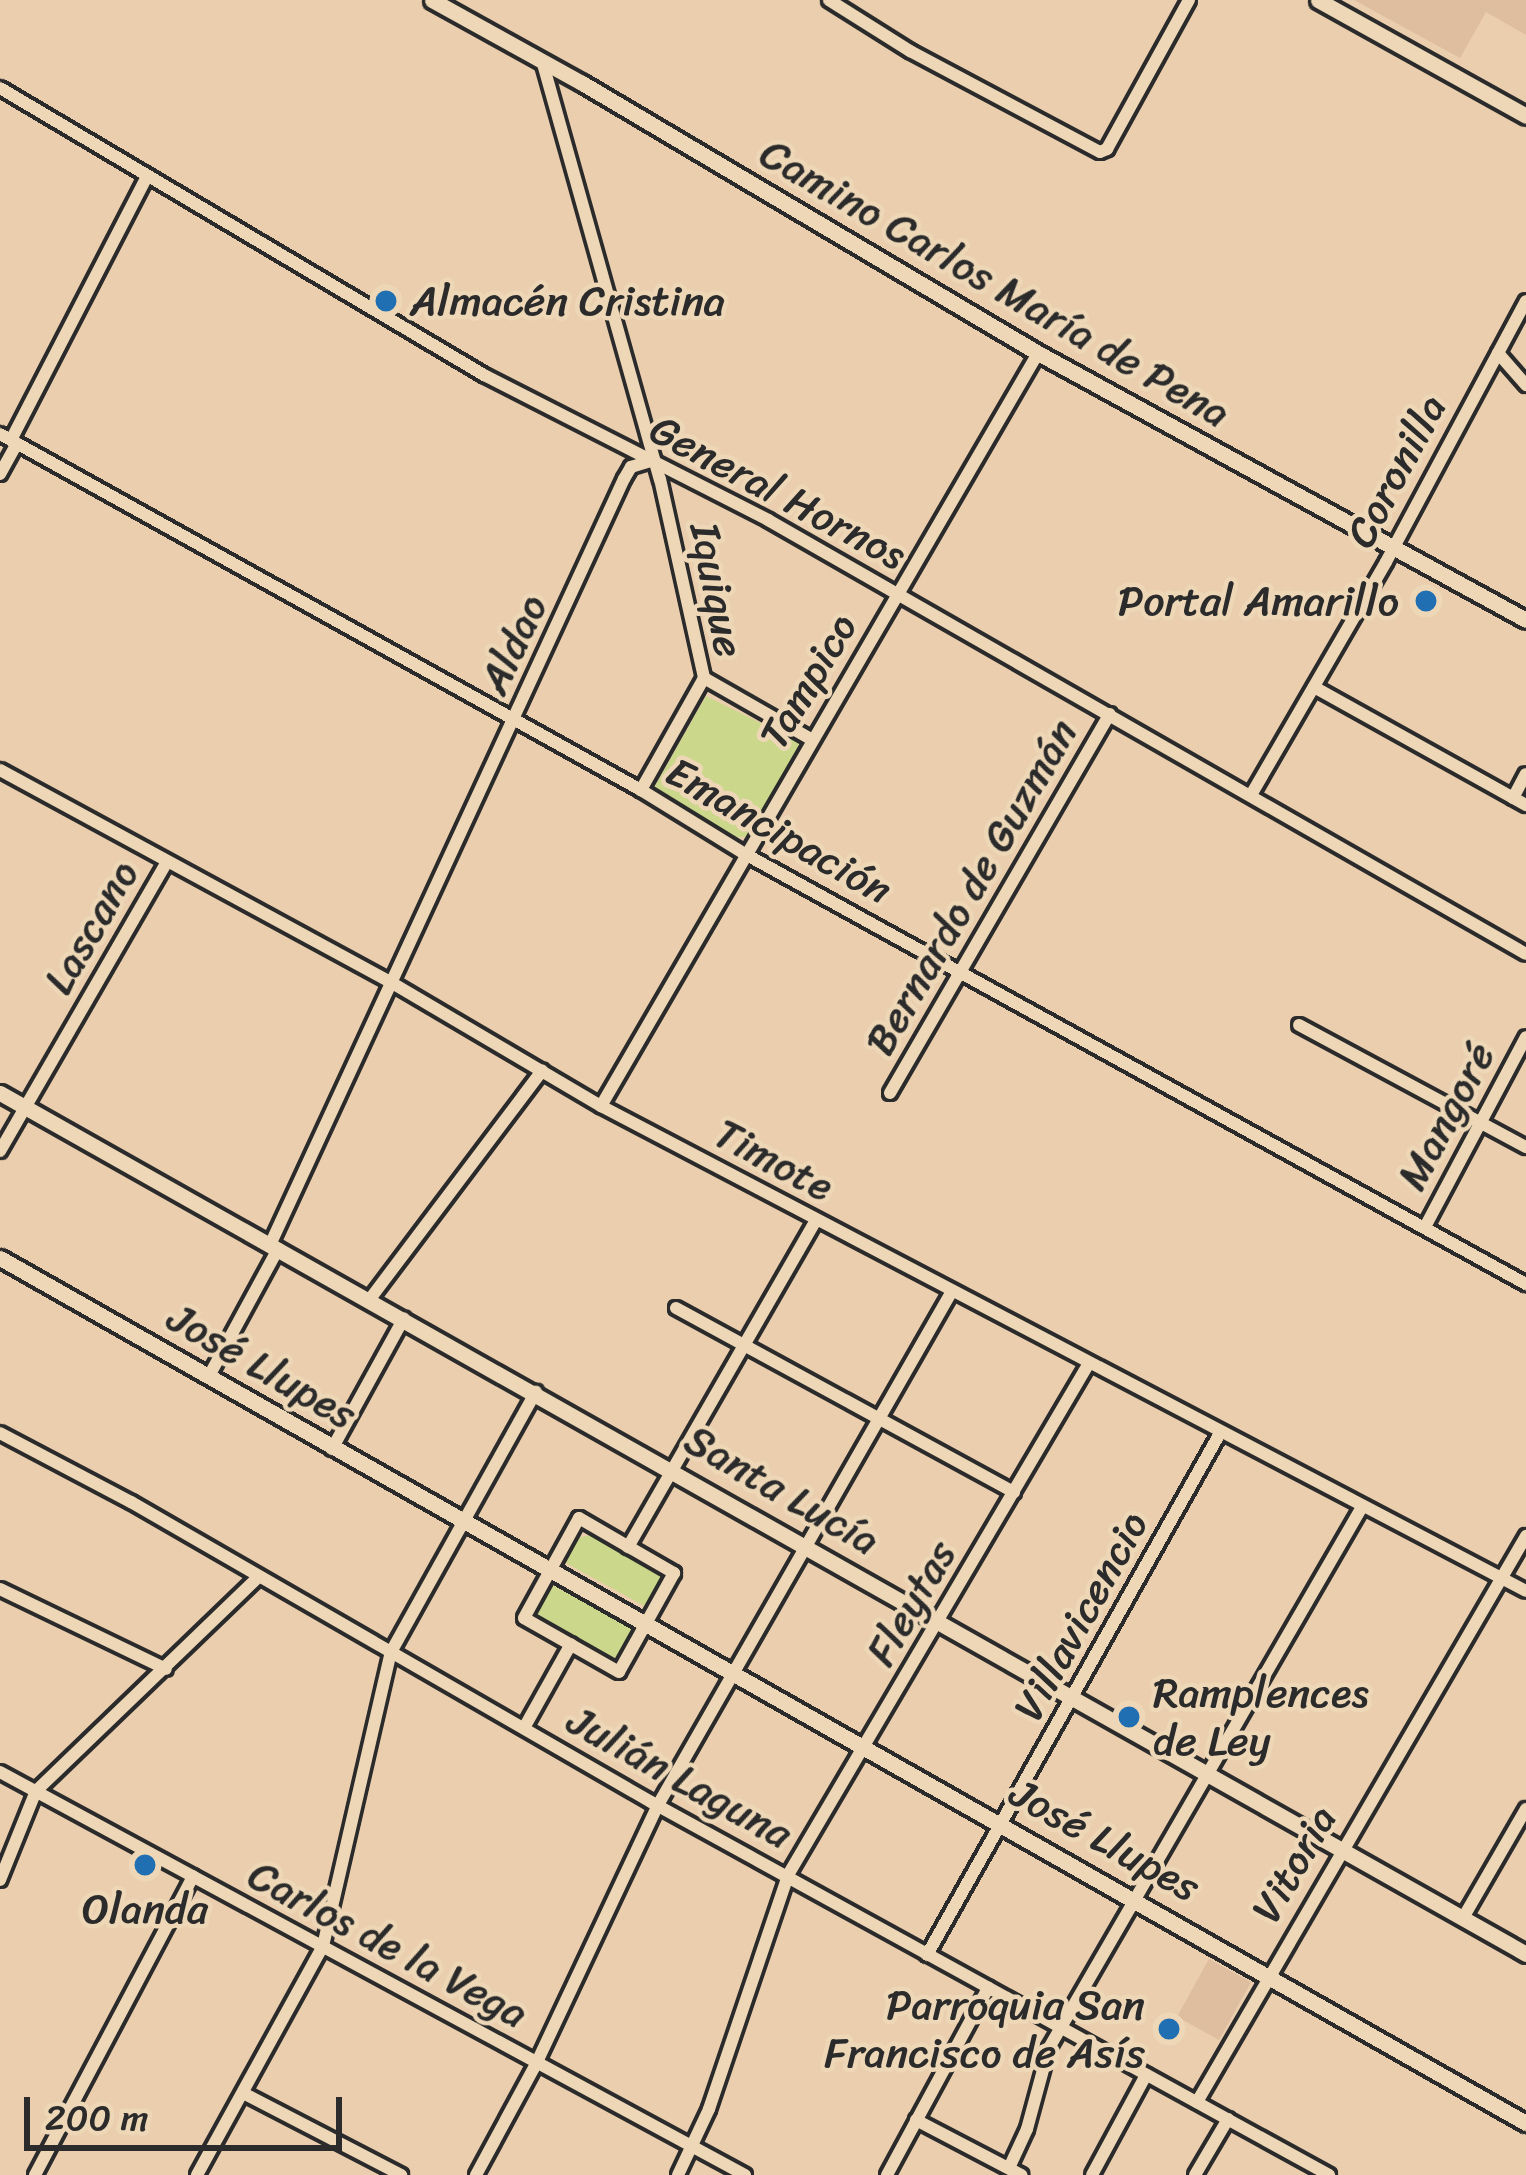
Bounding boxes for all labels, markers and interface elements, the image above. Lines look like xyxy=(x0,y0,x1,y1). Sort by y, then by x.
street label: Camino Carlos María de Pena xyxy=(752,128,1238,438)
place label: Almacén Cristina xyxy=(410,276,726,326)
marker: Almacén Cristina xyxy=(373,288,399,314)
street label: Coronilla xyxy=(1335,386,1457,556)
street label: General Hornos xyxy=(641,403,915,581)
street label: Iquique xyxy=(679,519,755,661)
place label: Portal Amarillo xyxy=(1118,576,1399,626)
marker: Portal Amarillo xyxy=(1410,585,1442,617)
street label: Aldao xyxy=(468,586,558,702)
street label: Tampico xyxy=(748,604,868,758)
street label: Bernardo de Guzmán xyxy=(854,710,1088,1064)
street label: Emancipación xyxy=(657,746,901,916)
street label: Lascano xyxy=(33,851,149,1003)
street label: Mangoré xyxy=(1386,1034,1506,1198)
street label: Timote xyxy=(706,1108,842,1212)
street label: José Llupes xyxy=(159,1292,365,1440)
street label: Santa Lucía xyxy=(676,1414,888,1566)
street label: Villavicencio xyxy=(1003,1503,1159,1729)
street label: Fleytas xyxy=(855,1532,967,1674)
place label: Ramplences de Ley xyxy=(1153,1668,1369,1766)
street label: Julián Laguna xyxy=(559,1695,801,1859)
marker: Ramplences de Ley xyxy=(1116,1704,1142,1730)
street label: José Llupes xyxy=(1002,1768,1208,1912)
street label: Vitoria xyxy=(1241,1797,1347,1931)
street label: Carlos de la Vega xyxy=(239,1849,537,2039)
marker: Olanda xyxy=(132,1852,158,1878)
place label: Olanda xyxy=(82,1884,208,1934)
place label: Parroquia San Francisco de Asís xyxy=(824,1980,1145,2078)
marker: Parroquia San Francisco de Asís xyxy=(1156,2016,1182,2042)
scale bar xyxy=(30,2073,348,2147)
text: 200 m xyxy=(45,2086,148,2150)

